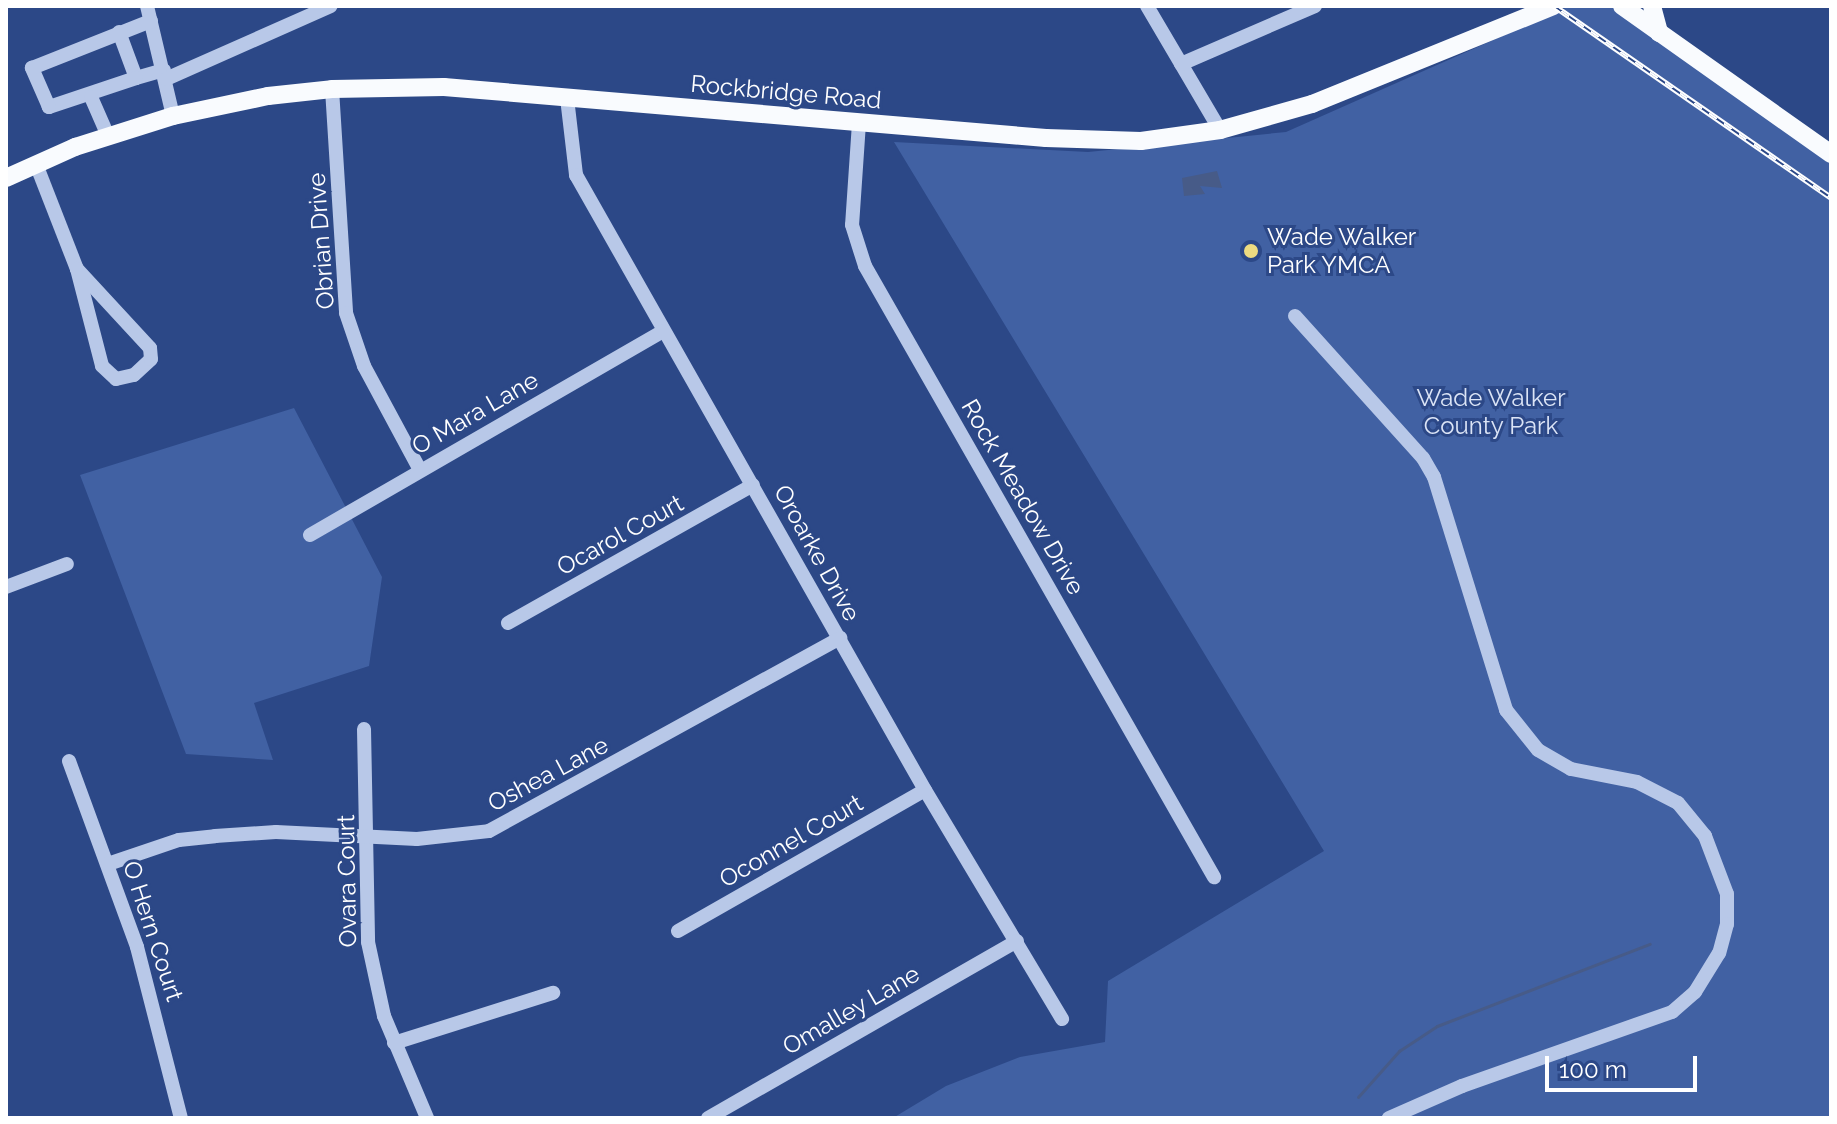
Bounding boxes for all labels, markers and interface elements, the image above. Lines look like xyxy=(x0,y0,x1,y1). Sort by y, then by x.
street label: Rockbridge Road xyxy=(689,69,883,115)
street label: Obrian Drive xyxy=(302,172,340,310)
place label: Wade Walker Park YMCA xyxy=(1267,223,1417,279)
marker: Wade Walker Park YMCA xyxy=(1242,242,1260,260)
street label: O Mara Lane xyxy=(407,365,543,461)
park label: Wade Walker County Park xyxy=(1416,384,1566,440)
street label: Rock Meadow Drive xyxy=(955,394,1091,600)
street label: Oroarke Drive xyxy=(768,480,866,626)
street label: Ocarol Court xyxy=(551,488,689,582)
street label: Oshea Lane xyxy=(483,730,613,818)
street label: Oconnel Court xyxy=(714,788,868,894)
street label: Ovara Court xyxy=(331,814,363,948)
street label: O Hern Court xyxy=(117,857,189,1005)
street label: Omalley Lane xyxy=(777,959,925,1061)
scale bar xyxy=(1549,1040,1701,1090)
text: 100 m xyxy=(1559,1055,1627,1084)

